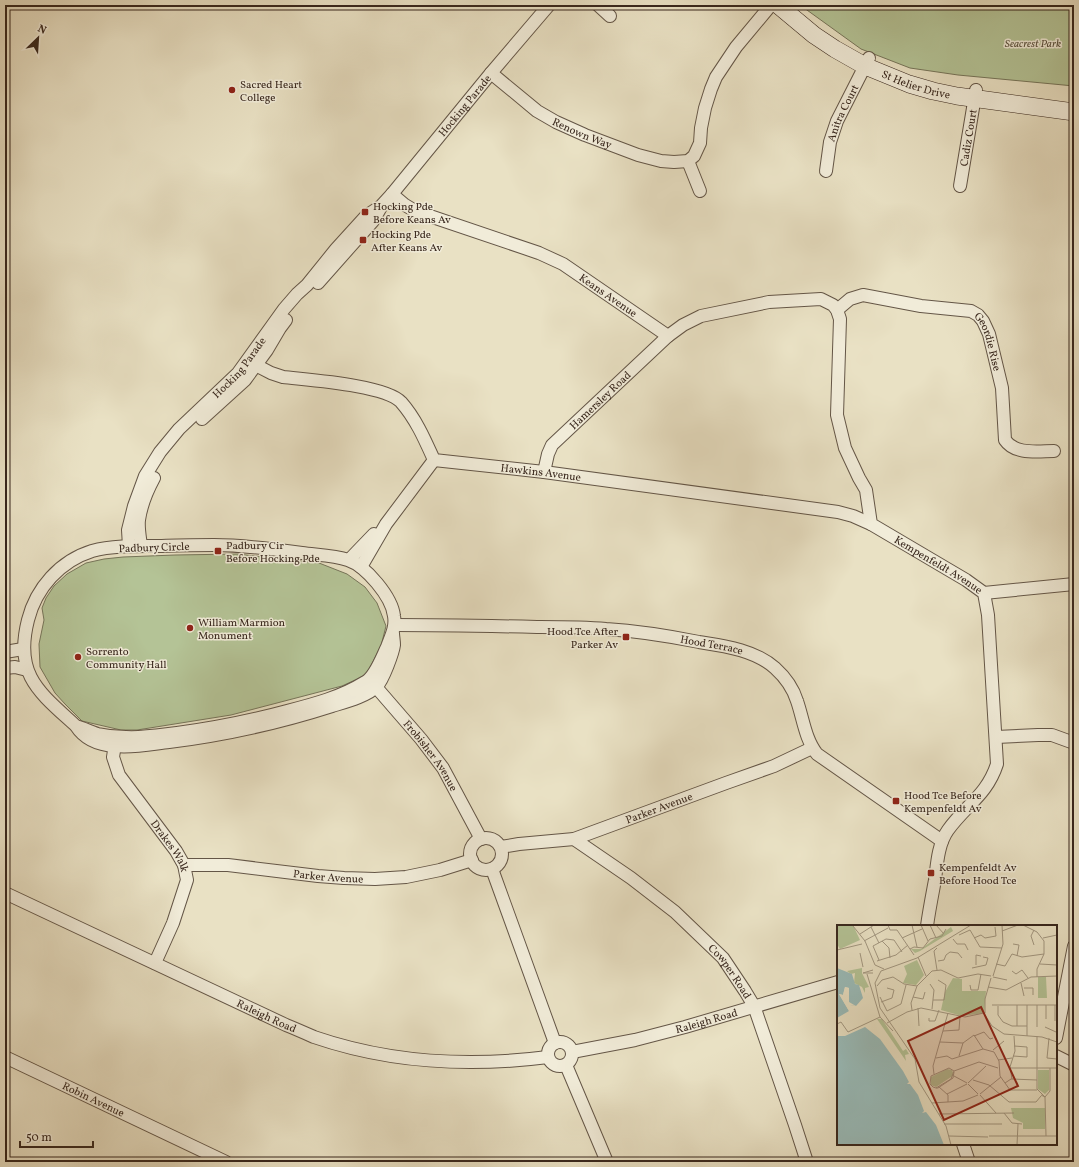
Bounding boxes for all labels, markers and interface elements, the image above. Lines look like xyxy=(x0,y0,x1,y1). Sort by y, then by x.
north arrow xyxy=(18,18,58,58)
text: N xyxy=(35,22,48,39)
park label: Seacrest Park xyxy=(1005,37,1061,52)
street label: St Helier Drive xyxy=(879,68,951,103)
street label: Hocking Parade xyxy=(436,72,496,140)
place label: Sacred Heart College xyxy=(240,78,302,106)
street label: Anitra Court xyxy=(825,82,863,144)
marker: Sacred Heart College xyxy=(227,85,237,95)
street label: Cadiz Court xyxy=(957,108,982,168)
street label: Renown Way xyxy=(549,115,614,153)
place label: Hocking Pde Before Keans Av xyxy=(373,200,451,228)
marker: Hocking Pde Before Keans Av xyxy=(360,207,370,217)
place label: Hocking Pde After Keans Av xyxy=(371,228,443,256)
marker: Hocking Pde After Keans Av xyxy=(358,235,368,245)
street label: Keans Avenue xyxy=(576,271,639,322)
street label: Geordie Rise xyxy=(970,310,1004,373)
street label: Hocking Parade xyxy=(210,335,270,402)
street label: Hamersley Road xyxy=(567,369,635,434)
street label: Hawkins Avenue xyxy=(500,461,582,486)
street label: Kempenfeldt Avenue xyxy=(891,533,985,598)
place label: Padbury Cir Before Hocking Pde xyxy=(226,539,320,567)
street label: Padbury Circle xyxy=(118,540,190,557)
marker: Padbury Cir Before Hocking Pde xyxy=(213,546,223,556)
place label: William Marmion Monument xyxy=(198,616,286,644)
marker: William Marmion Monument xyxy=(185,623,195,633)
place label: Hood Tce After Parker Av xyxy=(547,625,618,653)
marker: Hood Tce After Parker Av xyxy=(621,632,631,642)
street label: Hood Terrace xyxy=(679,633,745,659)
place label: Sorrento Community Hall xyxy=(86,645,167,673)
marker: Sorrento Community Hall xyxy=(73,652,83,662)
street label: Frobisher Avenue xyxy=(399,717,460,794)
place label: Hood Tce Before Kempenfeldt Av xyxy=(904,789,982,817)
street label: Parker Avenue xyxy=(624,790,695,828)
marker: Hood Tce Before Kempenfeldt Av xyxy=(891,796,901,806)
street label: Drakes Walk xyxy=(146,817,191,874)
place label: Kempenfeldt Av Before Hood Tce xyxy=(939,861,1017,889)
street label: Parker Avenue xyxy=(292,867,364,888)
marker: Kempenfeldt Av Before Hood Tce xyxy=(926,868,936,878)
inset map xyxy=(837,925,1057,1145)
street label: Cowper Road xyxy=(704,942,754,1002)
street label: Raleigh Road xyxy=(234,997,298,1037)
street label: Raleigh Road xyxy=(674,1006,740,1038)
street label: Robin Avenue xyxy=(59,1079,126,1122)
scale bar xyxy=(20,1123,93,1149)
text: 50 m xyxy=(26,1130,52,1146)

